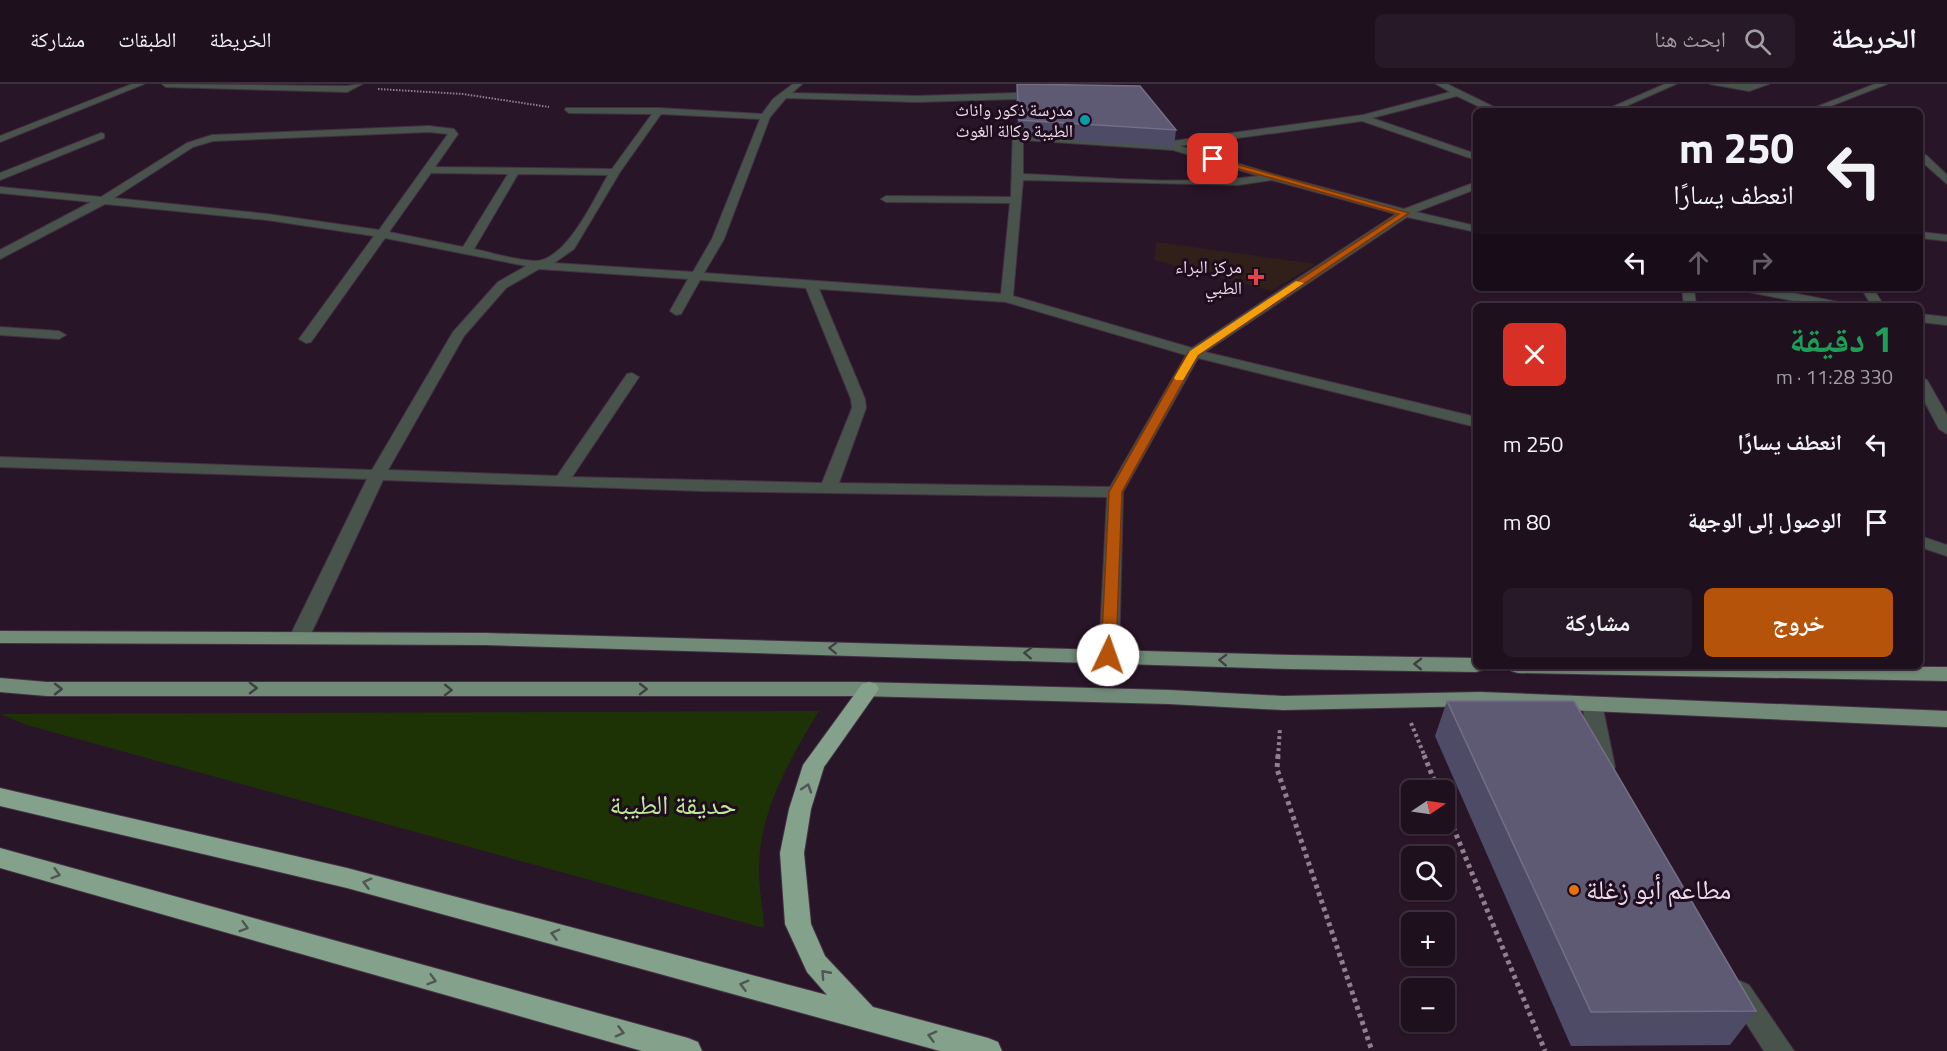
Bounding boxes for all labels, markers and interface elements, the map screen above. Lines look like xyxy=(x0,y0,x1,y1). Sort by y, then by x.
search box xyxy=(1375,14,1795,68)
text: الخريطة xyxy=(1831,16,1917,59)
text: ابحث هنا xyxy=(1654,22,1726,56)
text: مشاركة xyxy=(30,23,85,55)
text: الطبقات xyxy=(118,23,177,55)
text: الخريطة xyxy=(210,23,271,55)
icon: search xyxy=(1741,25,1774,58)
place label: مدرسة ذكور واناث الطيبة وكالة الغوث xyxy=(955,96,1073,144)
marker: مدرسة ذكور واناث الطيبة وكالة الغوث xyxy=(1078,113,1092,127)
text: 250 m xyxy=(1679,115,1794,179)
icon: left xyxy=(1815,132,1893,210)
pin xyxy=(1187,133,1238,184)
icon: arrive xyxy=(1196,142,1229,175)
text: انعطف يسارًا xyxy=(1673,173,1794,214)
icon: left xyxy=(1619,246,1652,279)
icon: ahead xyxy=(1682,246,1715,279)
icon: right xyxy=(1745,246,1778,279)
place label: مركز البراء الطبي xyxy=(1175,253,1242,303)
marker: مركز البراء الطبي xyxy=(1247,268,1265,286)
text: 1 دقيقة xyxy=(1789,311,1893,366)
button: close xyxy=(1503,323,1566,386)
text: 330 m · 11:28 xyxy=(1776,361,1893,392)
text: انعطف يسارًا xyxy=(1737,425,1842,459)
text: 250 m xyxy=(1503,427,1563,461)
icon: left xyxy=(1860,428,1893,461)
text: الوصول إلى الوجهة xyxy=(1688,503,1842,537)
text: 80 m xyxy=(1503,505,1551,539)
icon: arrive xyxy=(1860,506,1893,539)
button: مشاركة xyxy=(1503,588,1692,657)
button: خروج xyxy=(1704,588,1893,657)
position arrow xyxy=(1076,623,1140,687)
one-way arrow xyxy=(828,642,837,654)
one-way arrow xyxy=(1023,647,1032,659)
one-way arrow xyxy=(1218,653,1227,666)
one-way arrow xyxy=(1413,658,1422,671)
one-way arrow xyxy=(249,682,258,694)
one-way arrow xyxy=(54,683,63,695)
one-way arrow xyxy=(639,683,648,696)
one-way arrow xyxy=(444,684,453,696)
north arrow xyxy=(1401,780,1455,834)
map controls xyxy=(1401,780,1455,1032)
park label: حديقة الطيبة xyxy=(610,783,736,824)
one-way arrow xyxy=(799,783,812,794)
button: search xyxy=(1401,846,1455,900)
one-way arrow xyxy=(50,867,61,879)
place label: مطاعم أبو زغلة xyxy=(1586,868,1731,909)
one-way arrow xyxy=(362,878,372,891)
marker: مطاعم أبو زغلة xyxy=(1567,883,1581,897)
button: + xyxy=(1401,912,1455,966)
one-way arrow xyxy=(238,920,249,932)
one-way arrow xyxy=(551,929,561,941)
one-way arrow xyxy=(821,970,832,980)
one-way arrow xyxy=(426,973,437,985)
button: − xyxy=(1401,978,1455,1032)
one-way arrow xyxy=(739,979,749,992)
one-way arrow xyxy=(614,1025,624,1037)
one-way arrow xyxy=(927,1030,937,1043)

